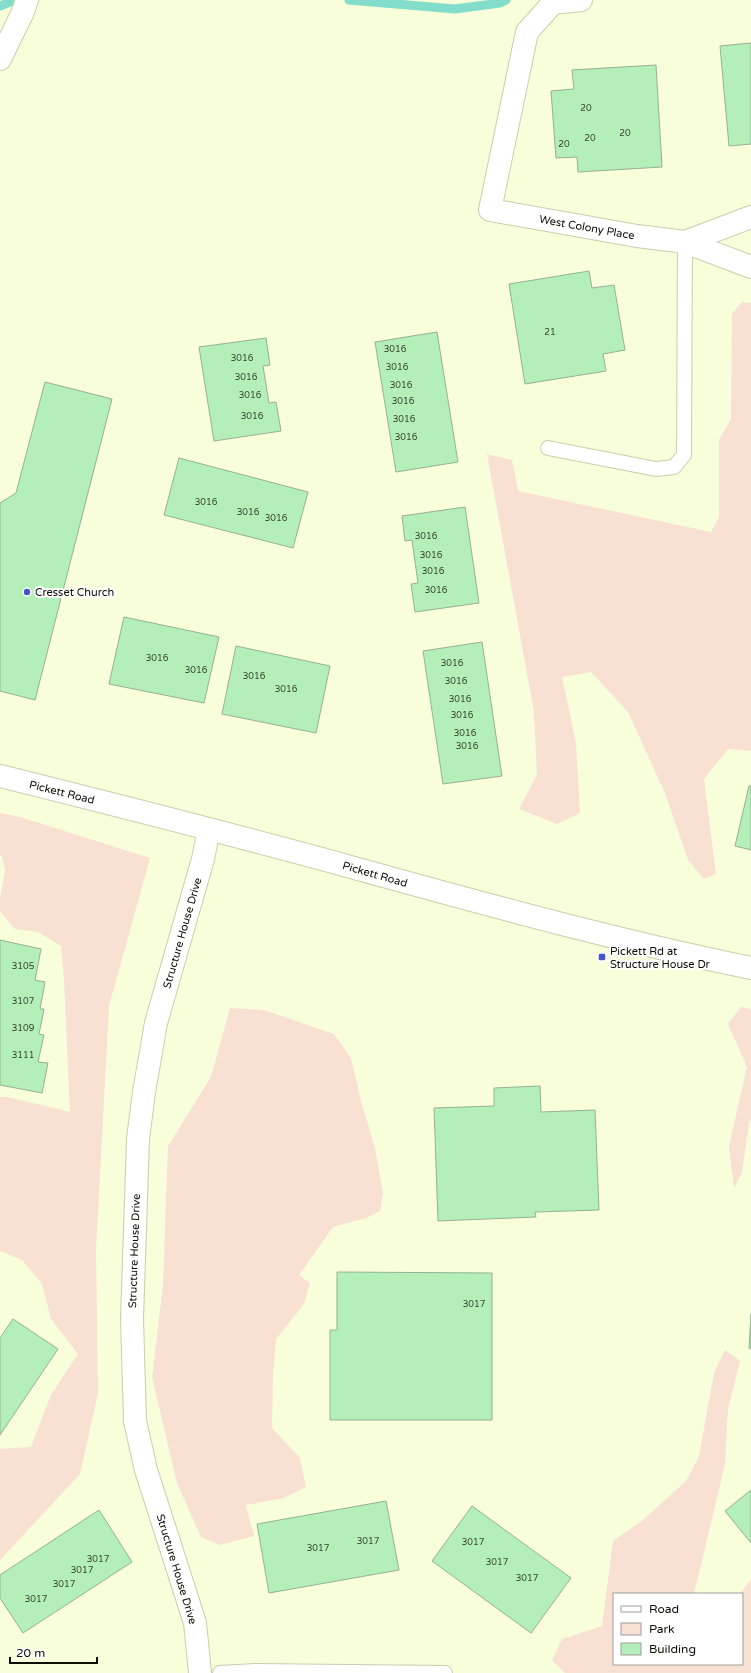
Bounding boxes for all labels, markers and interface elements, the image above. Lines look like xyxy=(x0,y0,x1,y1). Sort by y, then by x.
house number: 20 xyxy=(580,103,592,114)
house number: 20 xyxy=(619,128,631,139)
house number: 20 xyxy=(584,133,596,144)
house number: 20 xyxy=(558,139,570,150)
street label: West Colony Place xyxy=(538,213,636,242)
house number: 21 xyxy=(544,327,556,338)
house number: 3016 xyxy=(384,344,407,355)
house number: 3016 xyxy=(231,353,254,364)
house number: 3016 xyxy=(386,362,409,373)
house number: 3016 xyxy=(235,372,258,383)
house number: 3016 xyxy=(390,380,413,391)
house number: 3016 xyxy=(239,390,262,401)
house number: 3016 xyxy=(392,396,415,407)
house number: 3016 xyxy=(241,411,264,422)
house number: 3016 xyxy=(393,414,416,425)
house number: 3016 xyxy=(395,432,418,443)
house number: 3016 xyxy=(195,497,218,508)
house number: 3016 xyxy=(237,507,260,518)
house number: 3016 xyxy=(265,513,288,524)
house number: 3016 xyxy=(415,531,438,542)
house number: 3016 xyxy=(420,550,443,561)
house number: 3016 xyxy=(422,566,445,577)
house number: 3016 xyxy=(425,585,448,596)
place label: Cresset Church xyxy=(35,586,114,599)
marker: Cresset Church xyxy=(22,587,32,597)
house number: 3016 xyxy=(146,653,169,664)
house number: 3016 xyxy=(441,658,464,669)
house number: 3016 xyxy=(185,665,208,676)
house number: 3016 xyxy=(243,671,266,682)
house number: 3016 xyxy=(445,676,468,687)
house number: 3016 xyxy=(275,684,298,695)
house number: 3016 xyxy=(449,694,472,705)
house number: 3016 xyxy=(451,710,474,721)
house number: 3016 xyxy=(454,728,477,739)
house number: 3016 xyxy=(456,741,479,752)
street label: Pickett Road xyxy=(28,778,96,807)
street label: Pickett Road xyxy=(341,859,409,890)
street label: Structure House Drive xyxy=(160,876,205,990)
place label: Pickett Rd at Structure House Dr xyxy=(610,945,711,971)
marker: Pickett Rd at Structure House Dr xyxy=(597,952,607,962)
house number: 3105 xyxy=(12,961,35,972)
house number: 3107 xyxy=(12,996,35,1007)
house number: 3109 xyxy=(12,1023,35,1034)
house number: 3111 xyxy=(12,1050,34,1061)
street label: Structure House Drive xyxy=(126,1194,143,1308)
house number: 3017 xyxy=(463,1299,486,1310)
street label: Structure House Drive xyxy=(154,1512,199,1626)
house number: 3017 xyxy=(357,1536,380,1547)
house number: 3017 xyxy=(462,1537,485,1548)
house number: 3017 xyxy=(307,1543,330,1554)
house number: 3017 xyxy=(87,1554,110,1565)
house number: 3017 xyxy=(486,1557,509,1568)
house number: 3017 xyxy=(71,1565,94,1576)
house number: 3017 xyxy=(516,1573,539,1584)
house number: 3017 xyxy=(53,1579,76,1590)
legend xyxy=(613,1593,743,1665)
house number: 3017 xyxy=(25,1594,48,1605)
text: Road xyxy=(649,1602,679,1616)
text: Park xyxy=(649,1622,675,1636)
scale bar xyxy=(10,1639,97,1665)
text: Building xyxy=(649,1642,696,1656)
text: 20 m xyxy=(16,1646,45,1660)

